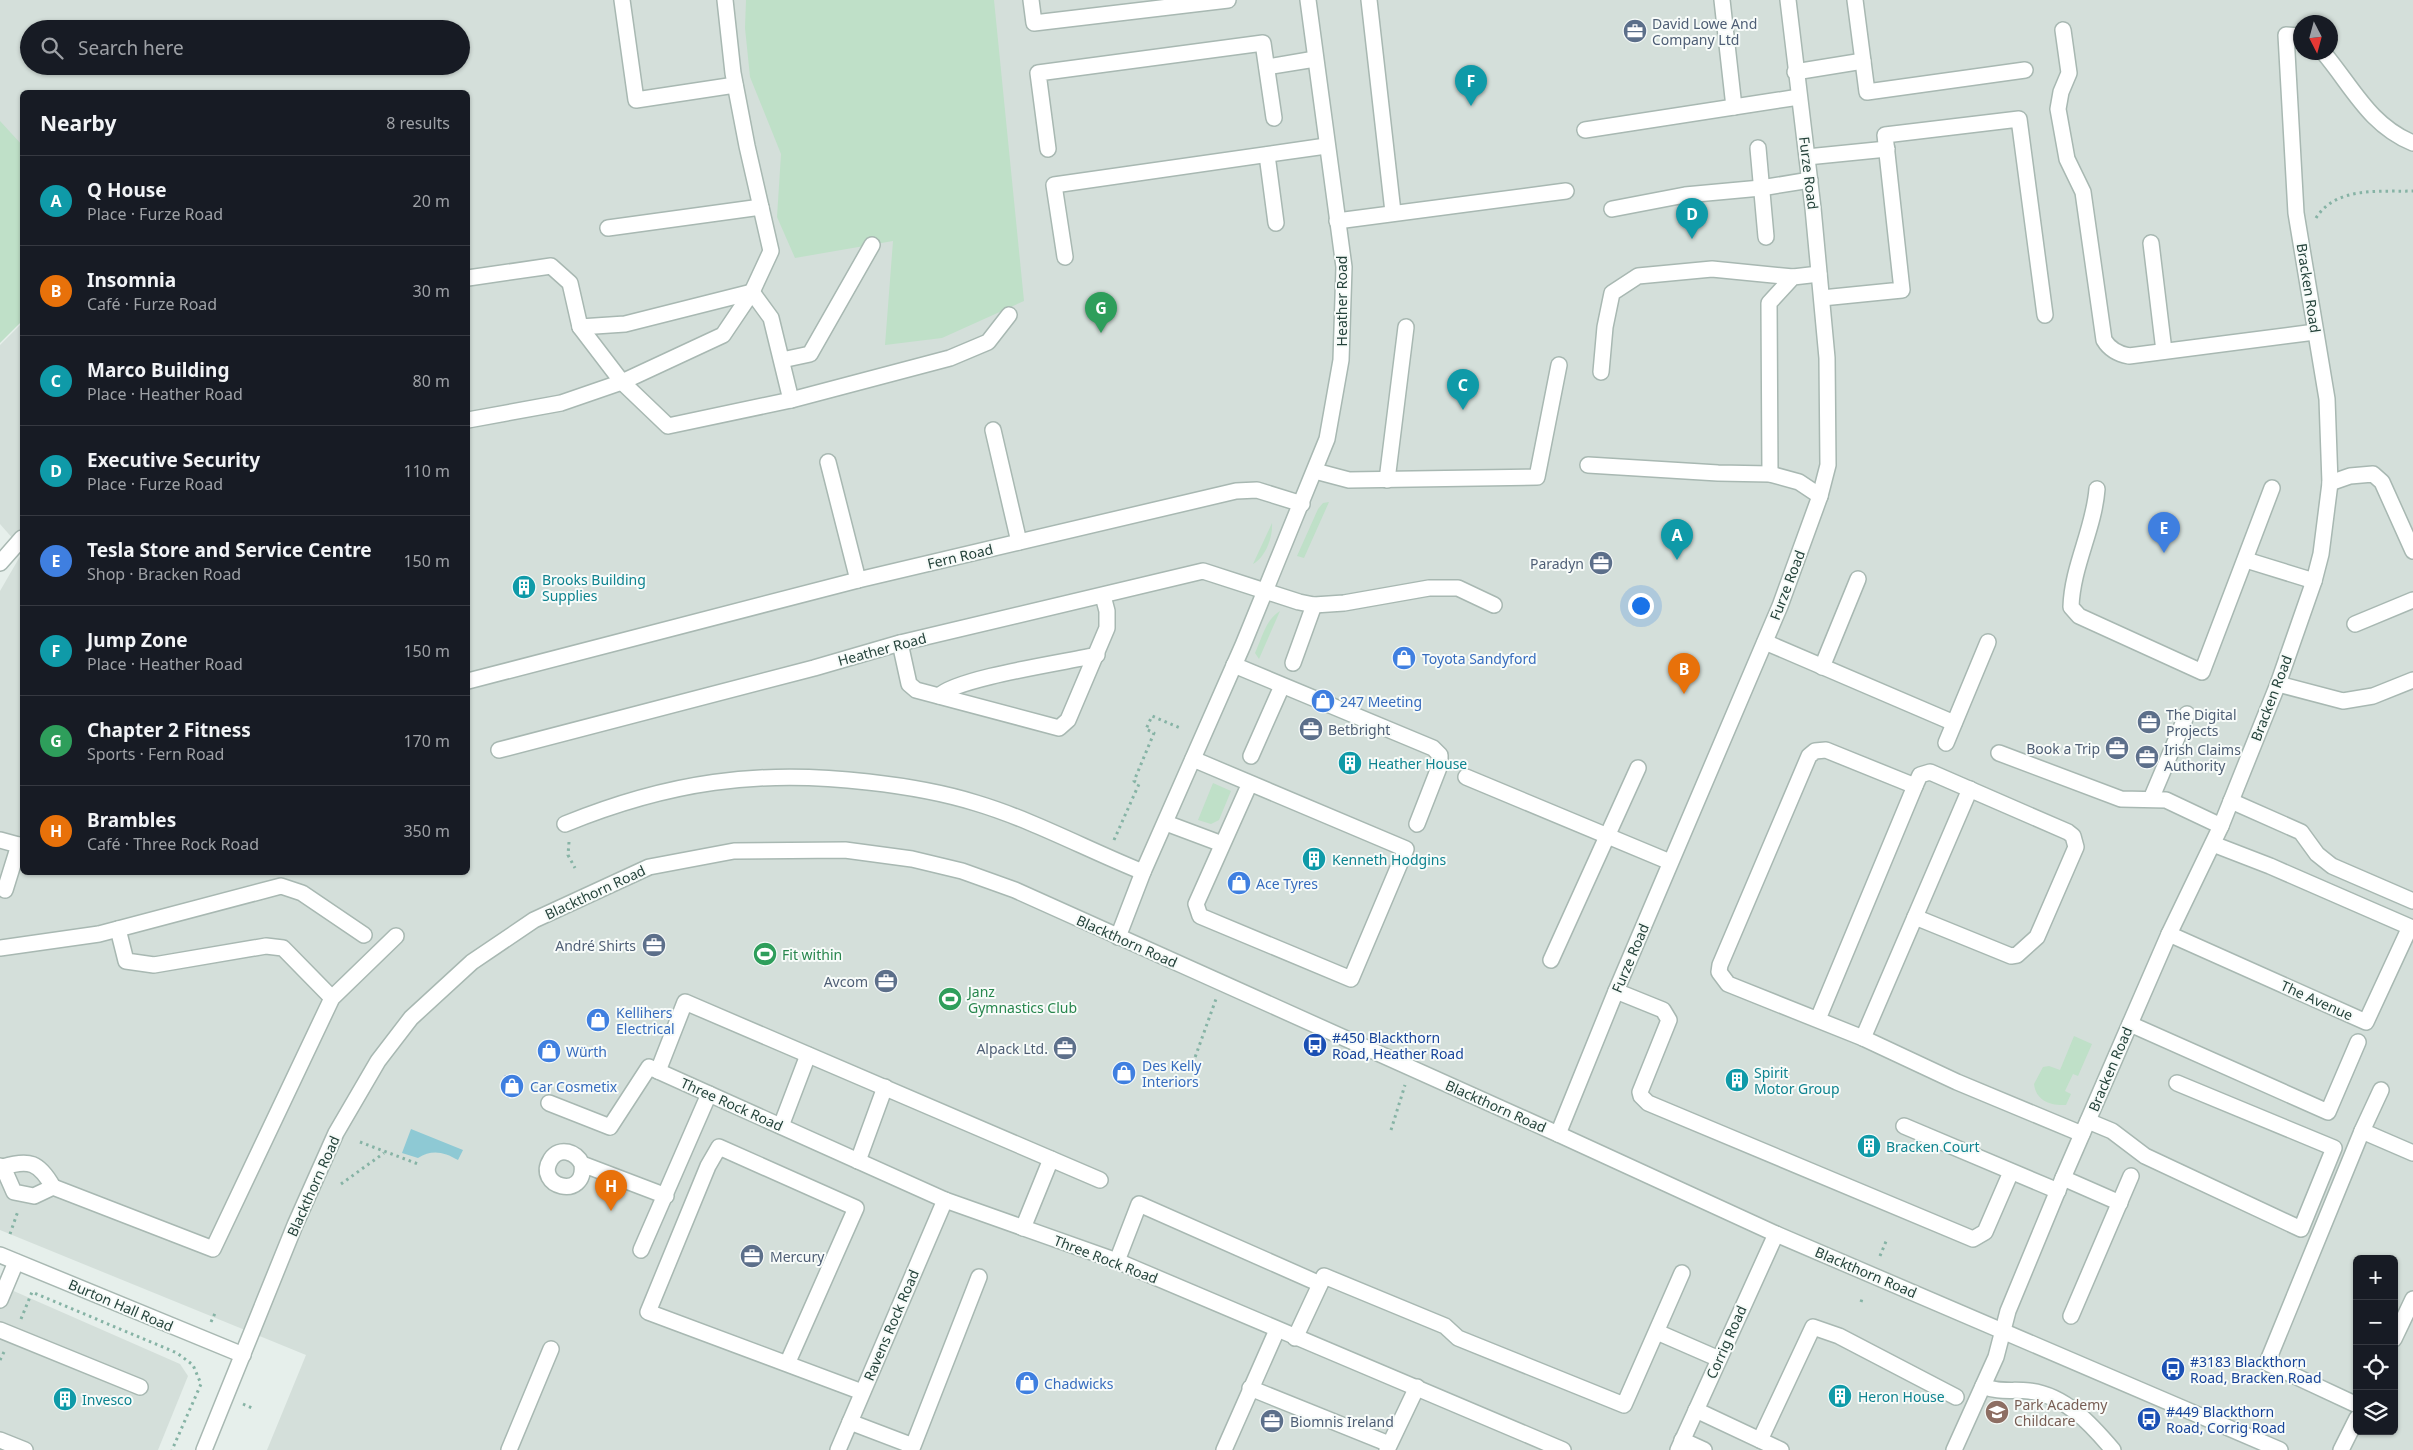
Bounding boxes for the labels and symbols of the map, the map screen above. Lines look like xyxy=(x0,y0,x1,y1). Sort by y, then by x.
place label: David Lowe And Company Ltd xyxy=(1652,14,1757,49)
north arrow xyxy=(2293,15,2338,60)
office icon: David Lowe And Company Ltd xyxy=(1622,18,1648,44)
pin: F xyxy=(1455,65,1487,106)
street label: Furze Road xyxy=(1795,135,1823,211)
pin: D xyxy=(1676,198,1708,239)
street label: Bracken Road xyxy=(2293,242,2325,334)
street label: Heather Road xyxy=(1332,256,1351,346)
pin: G xyxy=(1085,292,1117,333)
pin: C xyxy=(1447,369,1479,410)
pin: E xyxy=(2148,512,2180,553)
pin: A xyxy=(1661,519,1693,560)
street label: Fern Road xyxy=(925,539,995,573)
street label: Furze Road xyxy=(1765,547,1809,623)
office icon: Paradyn xyxy=(1588,550,1614,576)
place label: Paradyn xyxy=(1530,554,1584,573)
place label: Brooks Building Supplies xyxy=(542,570,646,605)
building icon: Brooks Building Supplies xyxy=(511,574,537,600)
your location xyxy=(1628,593,1654,619)
street label: Heather Road xyxy=(836,628,928,670)
shop icon: Toyota Sandyford xyxy=(1391,645,1417,671)
place label: Toyota Sandyford xyxy=(1422,649,1537,668)
street label: Bracken Road xyxy=(2246,652,2296,744)
pin: B xyxy=(1668,653,1700,694)
shop icon: 247 Meeting xyxy=(1310,688,1336,714)
place label: 247 Meeting xyxy=(1340,692,1422,711)
place label: The Digital Projects xyxy=(2166,705,2237,740)
office icon: The Digital Projects xyxy=(2136,709,2162,735)
office icon: Betbright xyxy=(1298,716,1324,742)
place label: Betbright xyxy=(1328,720,1390,739)
office icon: Book a Trip xyxy=(2104,735,2130,761)
place label: Book a Trip xyxy=(2026,739,2100,758)
place label: Irish Claims Authority xyxy=(2164,740,2241,775)
office icon: Irish Claims Authority xyxy=(2134,744,2160,770)
building icon: Heather House xyxy=(1337,750,1363,776)
place label: Heather House xyxy=(1368,754,1467,773)
building icon: Kenneth Hodgins xyxy=(1301,846,1327,872)
place label: Kenneth Hodgins xyxy=(1332,850,1446,869)
street label: Blackthorn Road xyxy=(542,860,648,924)
shop icon: Ace Tyres xyxy=(1226,870,1252,896)
place label: Ace Tyres xyxy=(1256,874,1318,893)
street label: Blackthorn Road xyxy=(1074,910,1180,972)
street label: Furze Road xyxy=(1607,920,1653,996)
office icon: André Shirts xyxy=(641,932,667,958)
place label: André Shirts xyxy=(555,936,636,955)
sports icon: Fit within xyxy=(752,941,778,967)
place label: Fit within xyxy=(782,945,842,964)
office icon: Avcom xyxy=(873,968,899,994)
place label: Avcom xyxy=(824,972,868,991)
street label: The Avenue xyxy=(2278,976,2356,1024)
place label: Janz Gymnastics Club xyxy=(966,982,1077,1017)
sports icon: Janz Gymnastics Club xyxy=(937,986,963,1012)
place label: Kellihers Electrical xyxy=(616,1003,675,1038)
shop icon: Kellihers Electrical xyxy=(585,1007,611,1033)
street label: Bracken Road xyxy=(2084,1024,2136,1114)
place label: #450 Blackthorn Road, Heather Road xyxy=(1332,1028,1464,1063)
bus stop icon: #450 Blackthorn Road, Heather Road xyxy=(1302,1032,1328,1058)
office icon: Alpack Ltd. xyxy=(1052,1035,1078,1061)
shop icon: Würth xyxy=(536,1038,562,1064)
place label: Alpack Ltd. xyxy=(976,1039,1048,1058)
place label: Würth xyxy=(566,1042,607,1061)
place label: Des Kelly Interiors xyxy=(1142,1056,1202,1091)
shop icon: Des Kelly Interiors xyxy=(1111,1060,1137,1086)
place label: Spirit Motor Group xyxy=(1754,1063,1840,1098)
building icon: Spirit Motor Group xyxy=(1724,1067,1750,1093)
shop icon: Car Cosmetix xyxy=(499,1073,525,1099)
street label: Three Rock Road xyxy=(678,1073,786,1135)
street label: Blackthorn Road xyxy=(1443,1075,1549,1137)
place label: Car Cosmetix xyxy=(530,1077,618,1096)
street label: Blackthorn Road xyxy=(282,1133,344,1239)
building icon: Bracken Court xyxy=(1856,1133,1882,1159)
place label: Bracken Court xyxy=(1886,1137,1980,1156)
pin: H xyxy=(595,1170,627,1211)
street label: Three Rock Road xyxy=(1051,1230,1161,1288)
street label: Blackthorn Road xyxy=(1812,1242,1920,1302)
office icon: Mercury xyxy=(739,1243,765,1269)
place label: Mercury xyxy=(770,1247,825,1266)
street label: Ravens Rock Road xyxy=(859,1266,923,1384)
street label: Burton Hall Road xyxy=(66,1274,176,1336)
street label: Corrig Road xyxy=(1701,1302,1751,1382)
place label: #3183 Blackthorn Road, Bracken Road xyxy=(2190,1352,2322,1387)
bus stop icon: #3183 Blackthorn Road, Bracken Road xyxy=(2160,1356,2186,1382)
shop icon: Chadwicks xyxy=(1014,1370,1040,1396)
place label: Chadwicks xyxy=(1044,1374,1114,1393)
building icon: Heron House xyxy=(1827,1383,1853,1409)
building icon: Invesco xyxy=(52,1386,78,1412)
place label: Heron House xyxy=(1858,1387,1945,1406)
place label: Invesco xyxy=(82,1390,132,1409)
place label: Park Academy Childcare xyxy=(2014,1395,2108,1430)
school or university icon: Park Academy Childcare xyxy=(1984,1399,2010,1425)
place label: #449 Blackthorn Road, Corrig Road xyxy=(2166,1402,2285,1437)
bus stop icon: #449 Blackthorn Road, Corrig Road xyxy=(2136,1406,2162,1432)
office icon: Biomnis Ireland xyxy=(1259,1408,1285,1434)
place label: Biomnis Ireland xyxy=(1290,1412,1394,1431)

